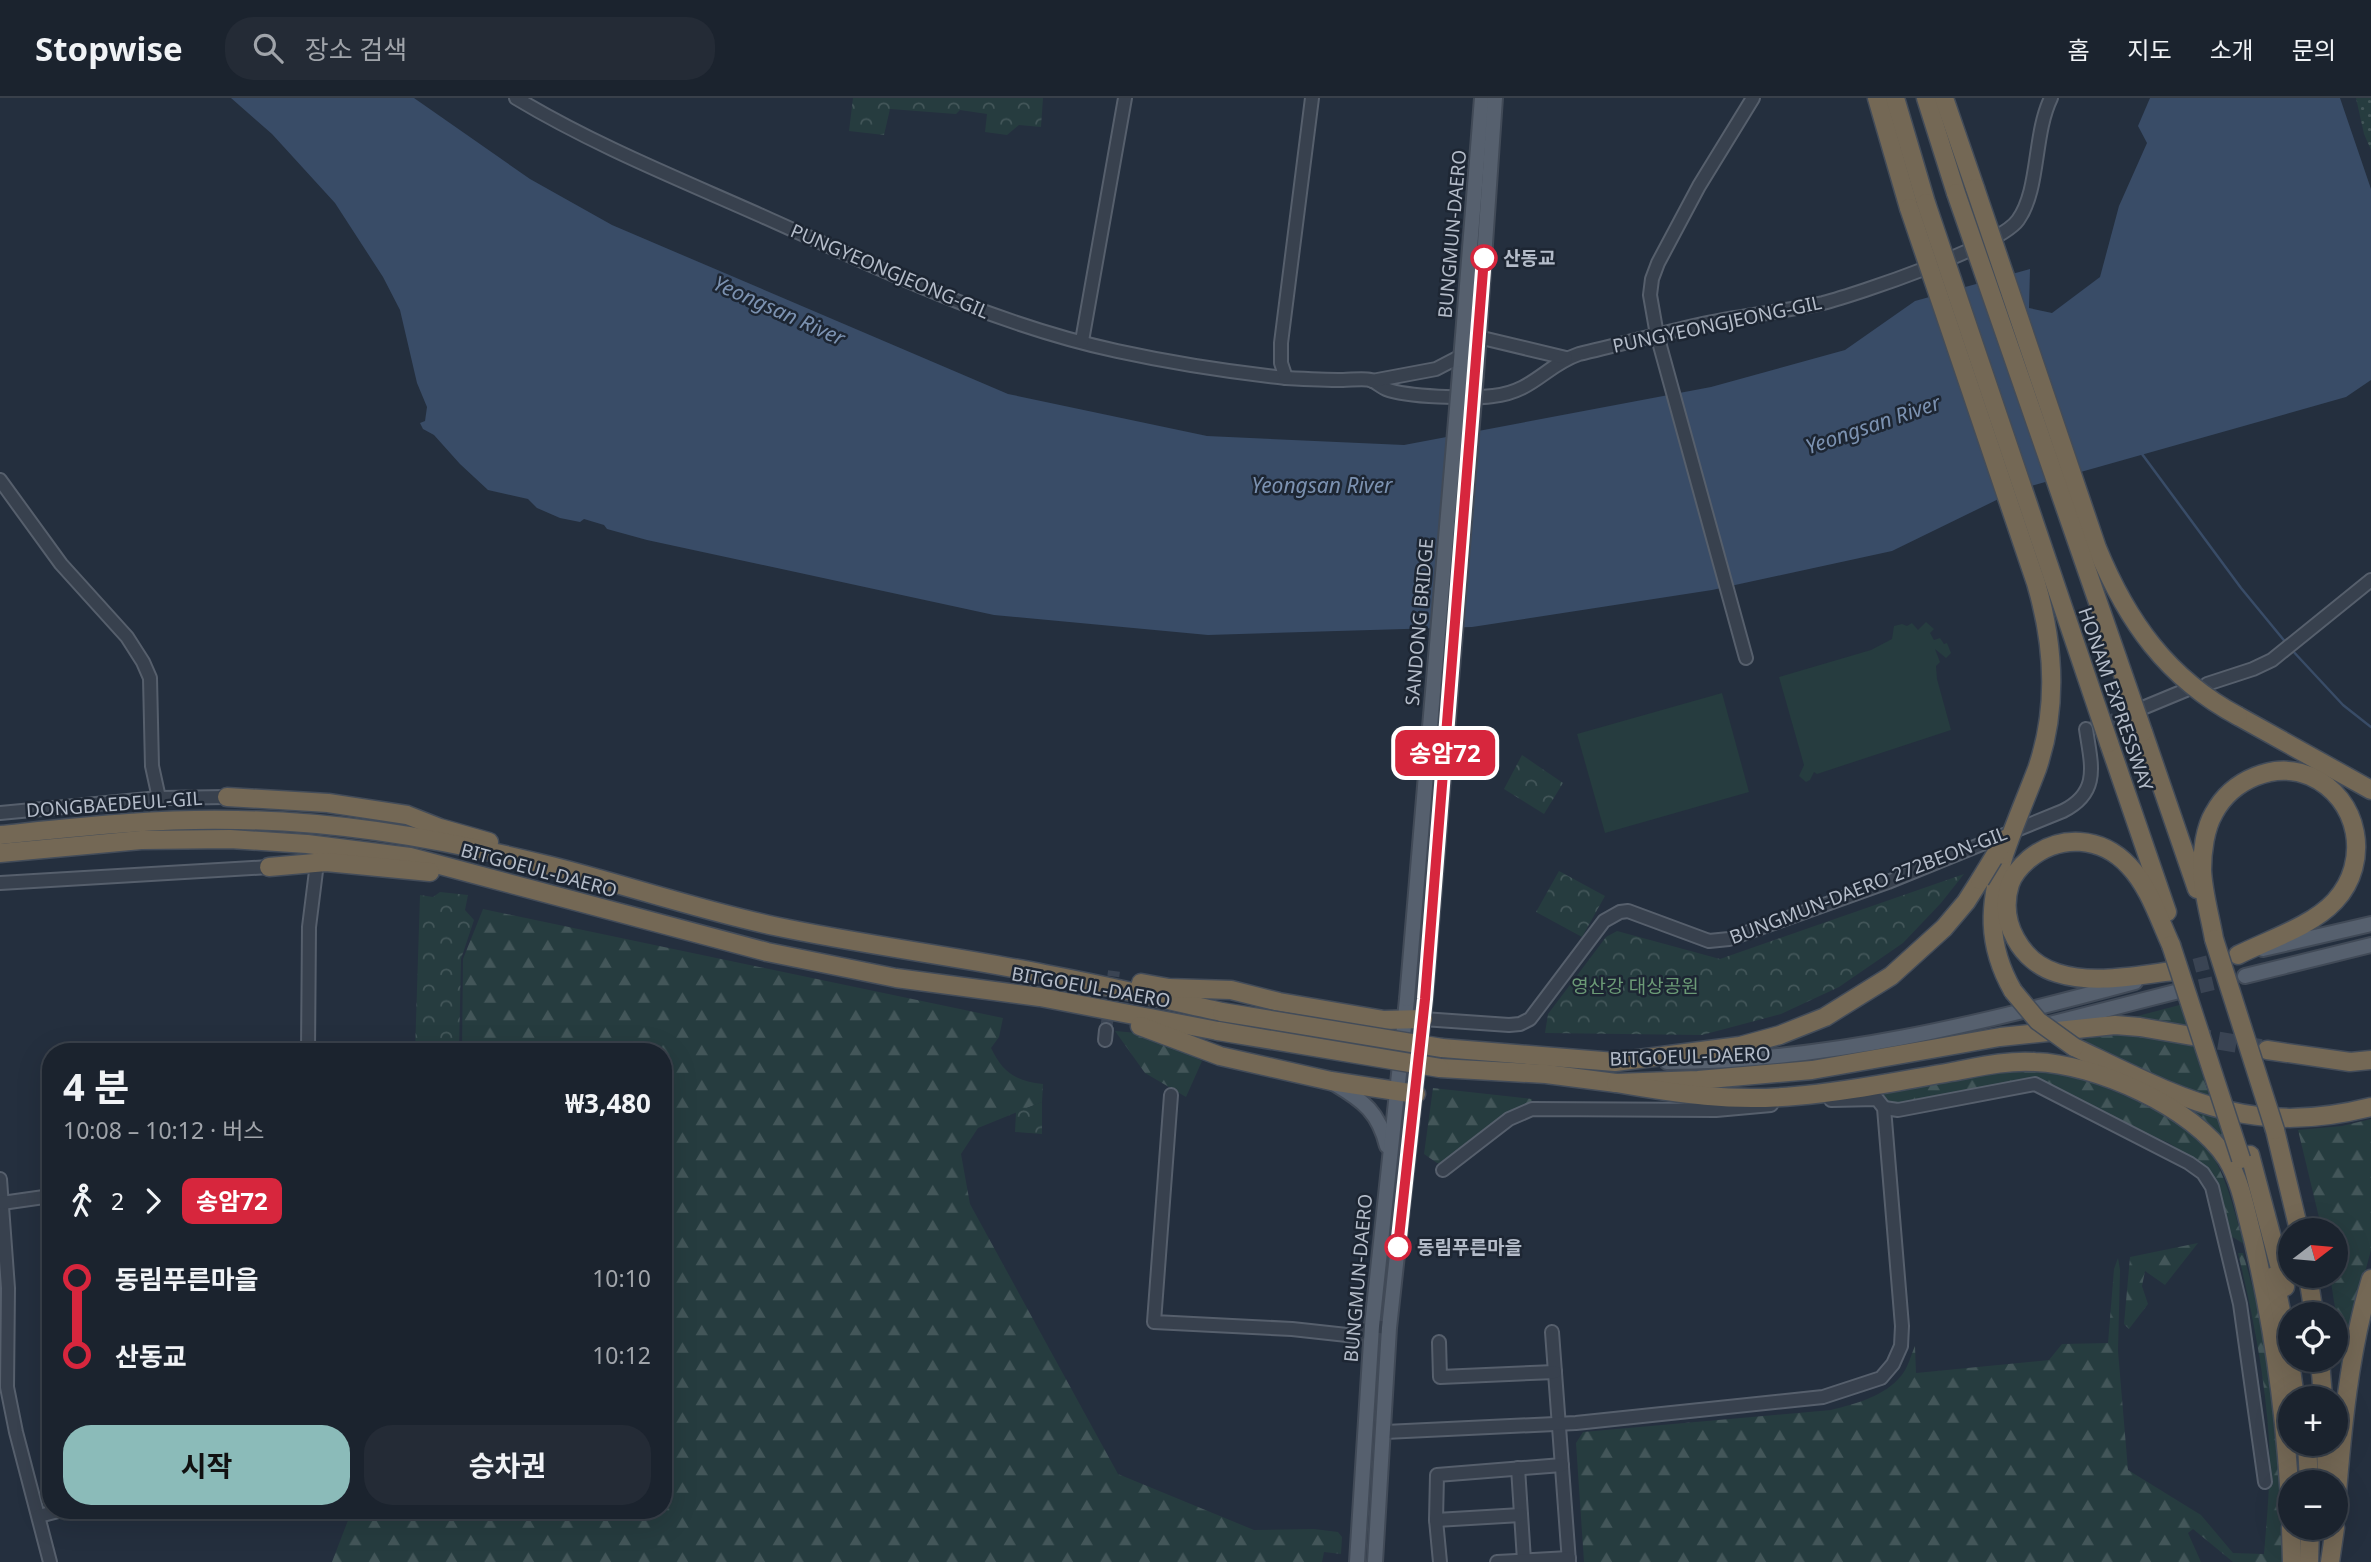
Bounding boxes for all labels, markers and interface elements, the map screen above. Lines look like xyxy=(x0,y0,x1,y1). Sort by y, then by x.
search box xyxy=(225,17,715,80)
text: Stopwise xyxy=(35,26,183,71)
icon: search xyxy=(249,29,287,67)
text: 장소 검색 xyxy=(305,31,407,67)
text: 홈 xyxy=(2067,33,2089,66)
text: 지도 xyxy=(2127,33,2172,66)
text: 소개 xyxy=(2210,33,2254,66)
text: 문의 xyxy=(2292,33,2336,66)
street label: BUNGMUN-DAERO xyxy=(1432,149,1472,319)
street label: PUNGYEONGJEONG-GIL xyxy=(787,217,993,325)
marker: 산동교 xyxy=(1471,245,1497,271)
place label: 산동교 xyxy=(1503,245,1555,271)
water label: Yeongsan River xyxy=(709,269,851,352)
street label: PUNGYEONGJEONG-GIL xyxy=(1610,289,1824,359)
water label: Yeongsan River xyxy=(1801,387,1945,460)
water label: Yeongsan River xyxy=(1252,471,1394,499)
street label: SANDONG BRIDGE xyxy=(1399,537,1439,707)
street label: HONAM EXPRESSWAY xyxy=(2072,604,2160,795)
line badge: 송암72 xyxy=(1396,730,1494,776)
text: 송암72 xyxy=(1409,736,1481,769)
street label: DONGBAEDEUL-GIL xyxy=(25,785,203,823)
street label: BUNGMUN-DAERO 272BEON-GIL xyxy=(1726,820,2010,950)
street label: BITGOEUL-DAERO xyxy=(458,837,620,903)
street label: BITGOEUL-DAERO xyxy=(1009,960,1173,1014)
park label: 영산강 대상공원 xyxy=(1571,973,1699,999)
street label: BITGOEUL-DAERO xyxy=(1609,1040,1771,1072)
text: 4 분 xyxy=(63,1060,130,1112)
text: ₩3,480 xyxy=(565,1085,651,1121)
text: 10:08 – 10:12 · 버스 xyxy=(63,1114,264,1146)
icon: walk xyxy=(63,1182,101,1220)
icon: forward xyxy=(134,1182,172,1220)
text: 송암72 xyxy=(196,1184,268,1217)
text: 2 xyxy=(111,1185,124,1217)
street label: BUNGMUN-DAERO xyxy=(1338,1193,1378,1363)
north arrow xyxy=(2278,1218,2348,1288)
map controls xyxy=(2278,1218,2348,1540)
marker: 동림푸른마을 xyxy=(1385,1234,1411,1260)
place label: 동림푸른마을 xyxy=(1417,1234,1522,1260)
text: 동림푸른마을 xyxy=(115,1261,259,1297)
text: 10:10 xyxy=(592,1262,651,1294)
button: locate xyxy=(2278,1302,2348,1372)
text: 산동교 xyxy=(115,1338,187,1374)
text: 10:12 xyxy=(592,1339,651,1371)
button: + xyxy=(2278,1386,2348,1456)
button: 시작 xyxy=(63,1425,350,1505)
button: 승차권 xyxy=(364,1425,651,1505)
button: − xyxy=(2278,1470,2348,1540)

